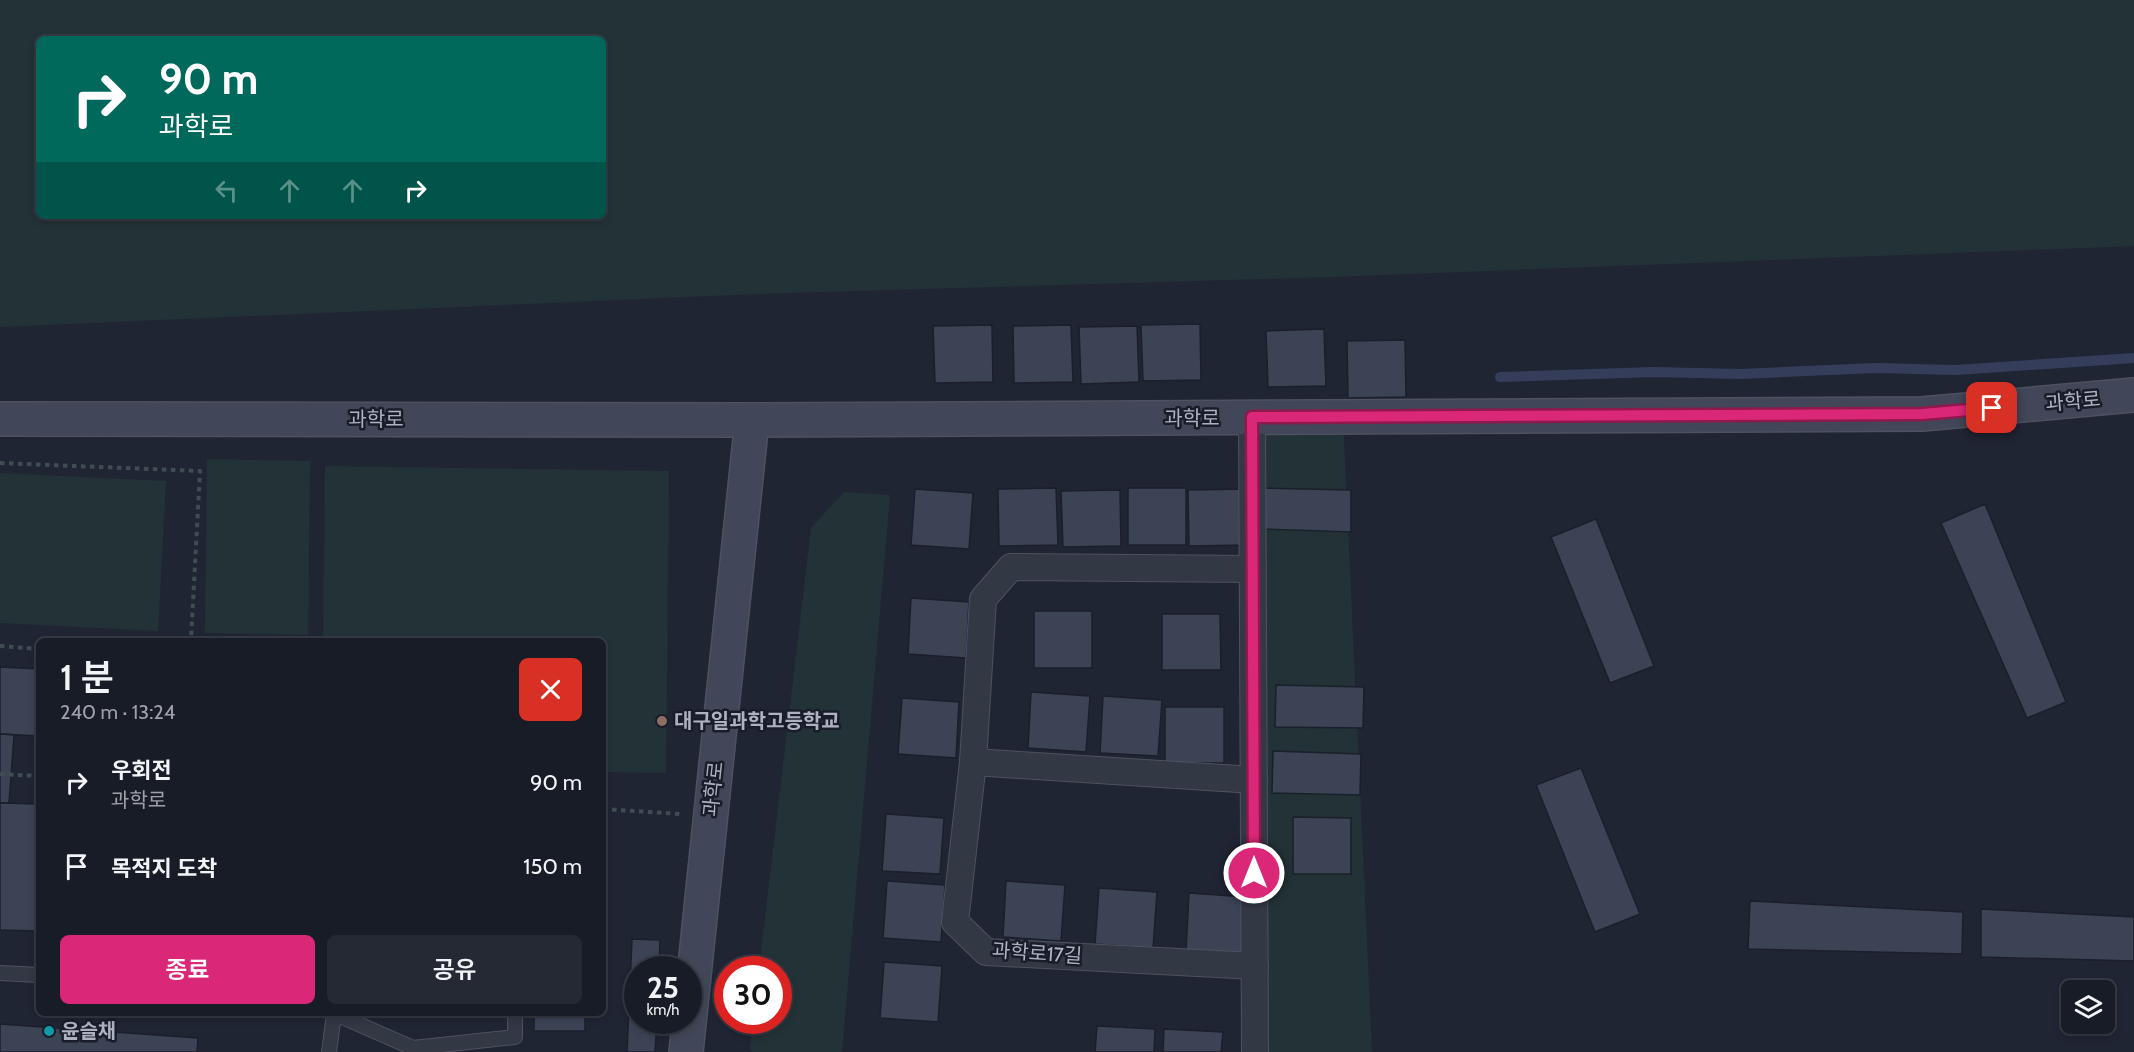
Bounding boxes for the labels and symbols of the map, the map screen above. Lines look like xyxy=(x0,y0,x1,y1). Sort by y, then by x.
pin xyxy=(1966,382,2017,433)
street label: 과학로 xyxy=(2044,387,2102,415)
street label: 과학로 xyxy=(1164,406,1220,430)
street label: 과학로 xyxy=(348,407,404,431)
place label: 대구일과학고등학교 xyxy=(674,709,840,733)
marker: 대구일과학고등학교 xyxy=(655,714,669,728)
street label: 과학로 xyxy=(698,760,728,818)
position arrow xyxy=(1222,841,1286,905)
street label: 과학로17길 xyxy=(991,938,1083,968)
speed limit sign: 30 xyxy=(714,956,792,1034)
place label: 윤슬채 xyxy=(61,1019,116,1043)
marker: 윤슬채 xyxy=(42,1024,56,1038)

